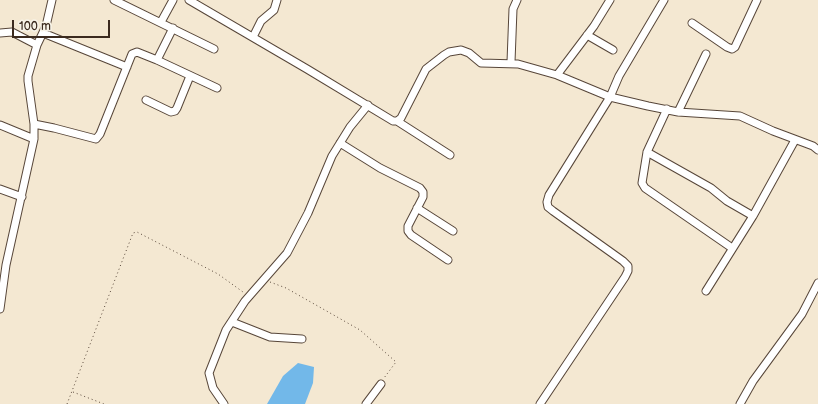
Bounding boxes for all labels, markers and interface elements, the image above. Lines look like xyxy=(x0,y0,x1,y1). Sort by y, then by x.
scale bar xyxy=(14,12,112,38)
text: 100 m xyxy=(19,19,51,34)

